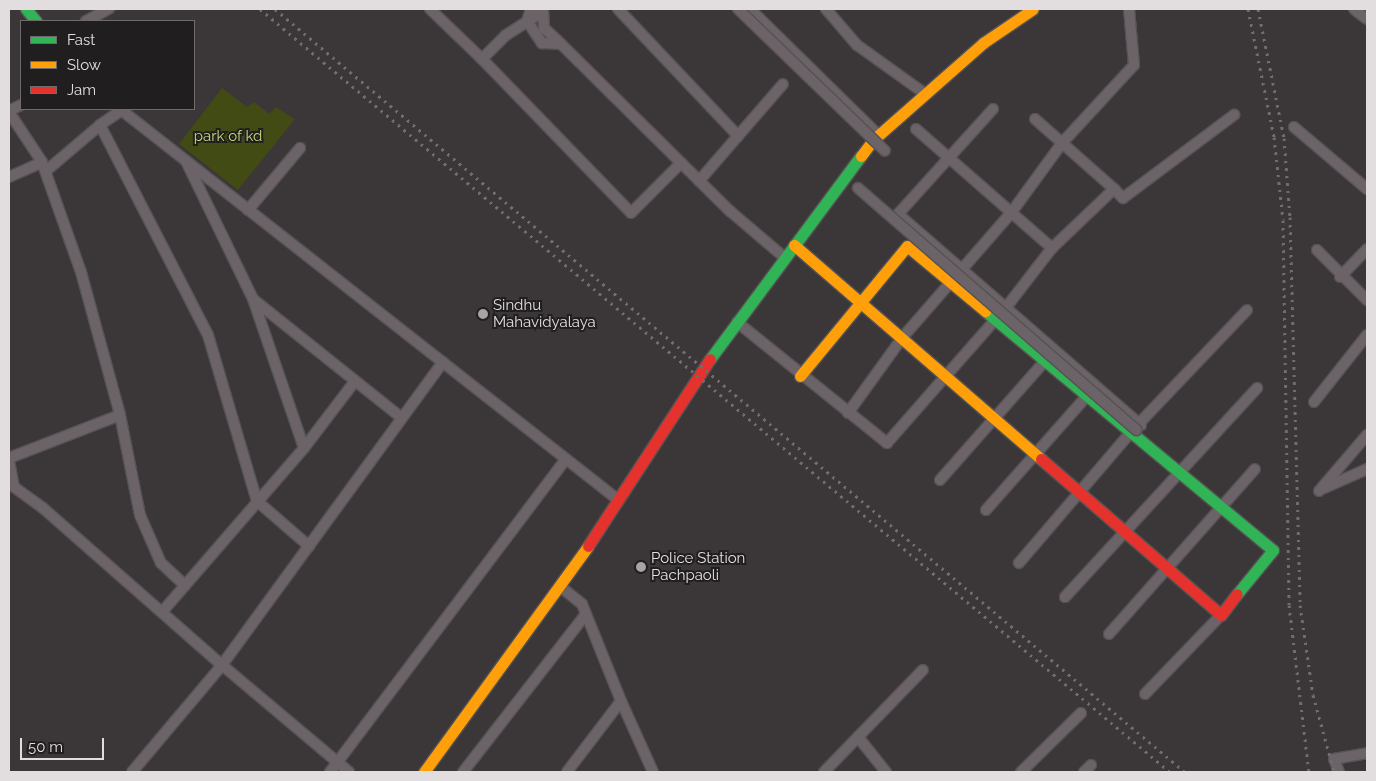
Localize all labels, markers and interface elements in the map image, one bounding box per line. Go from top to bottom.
legend [20,20,195,110]
text: Fast [67,31,95,49]
text: Slow [67,56,101,74]
text: Jam [67,81,96,99]
park label: park of kd [194,128,262,146]
place label: Sindhu Mahavidyalaya [493,296,596,331]
marker: Sindhu Mahavidyalaya [477,308,489,320]
place label: Police Station Pachpaoli [651,549,745,584]
marker: Police Station Pachpaoli [635,561,647,573]
scale bar [22,728,106,760]
text: 50 m [28,738,63,756]

